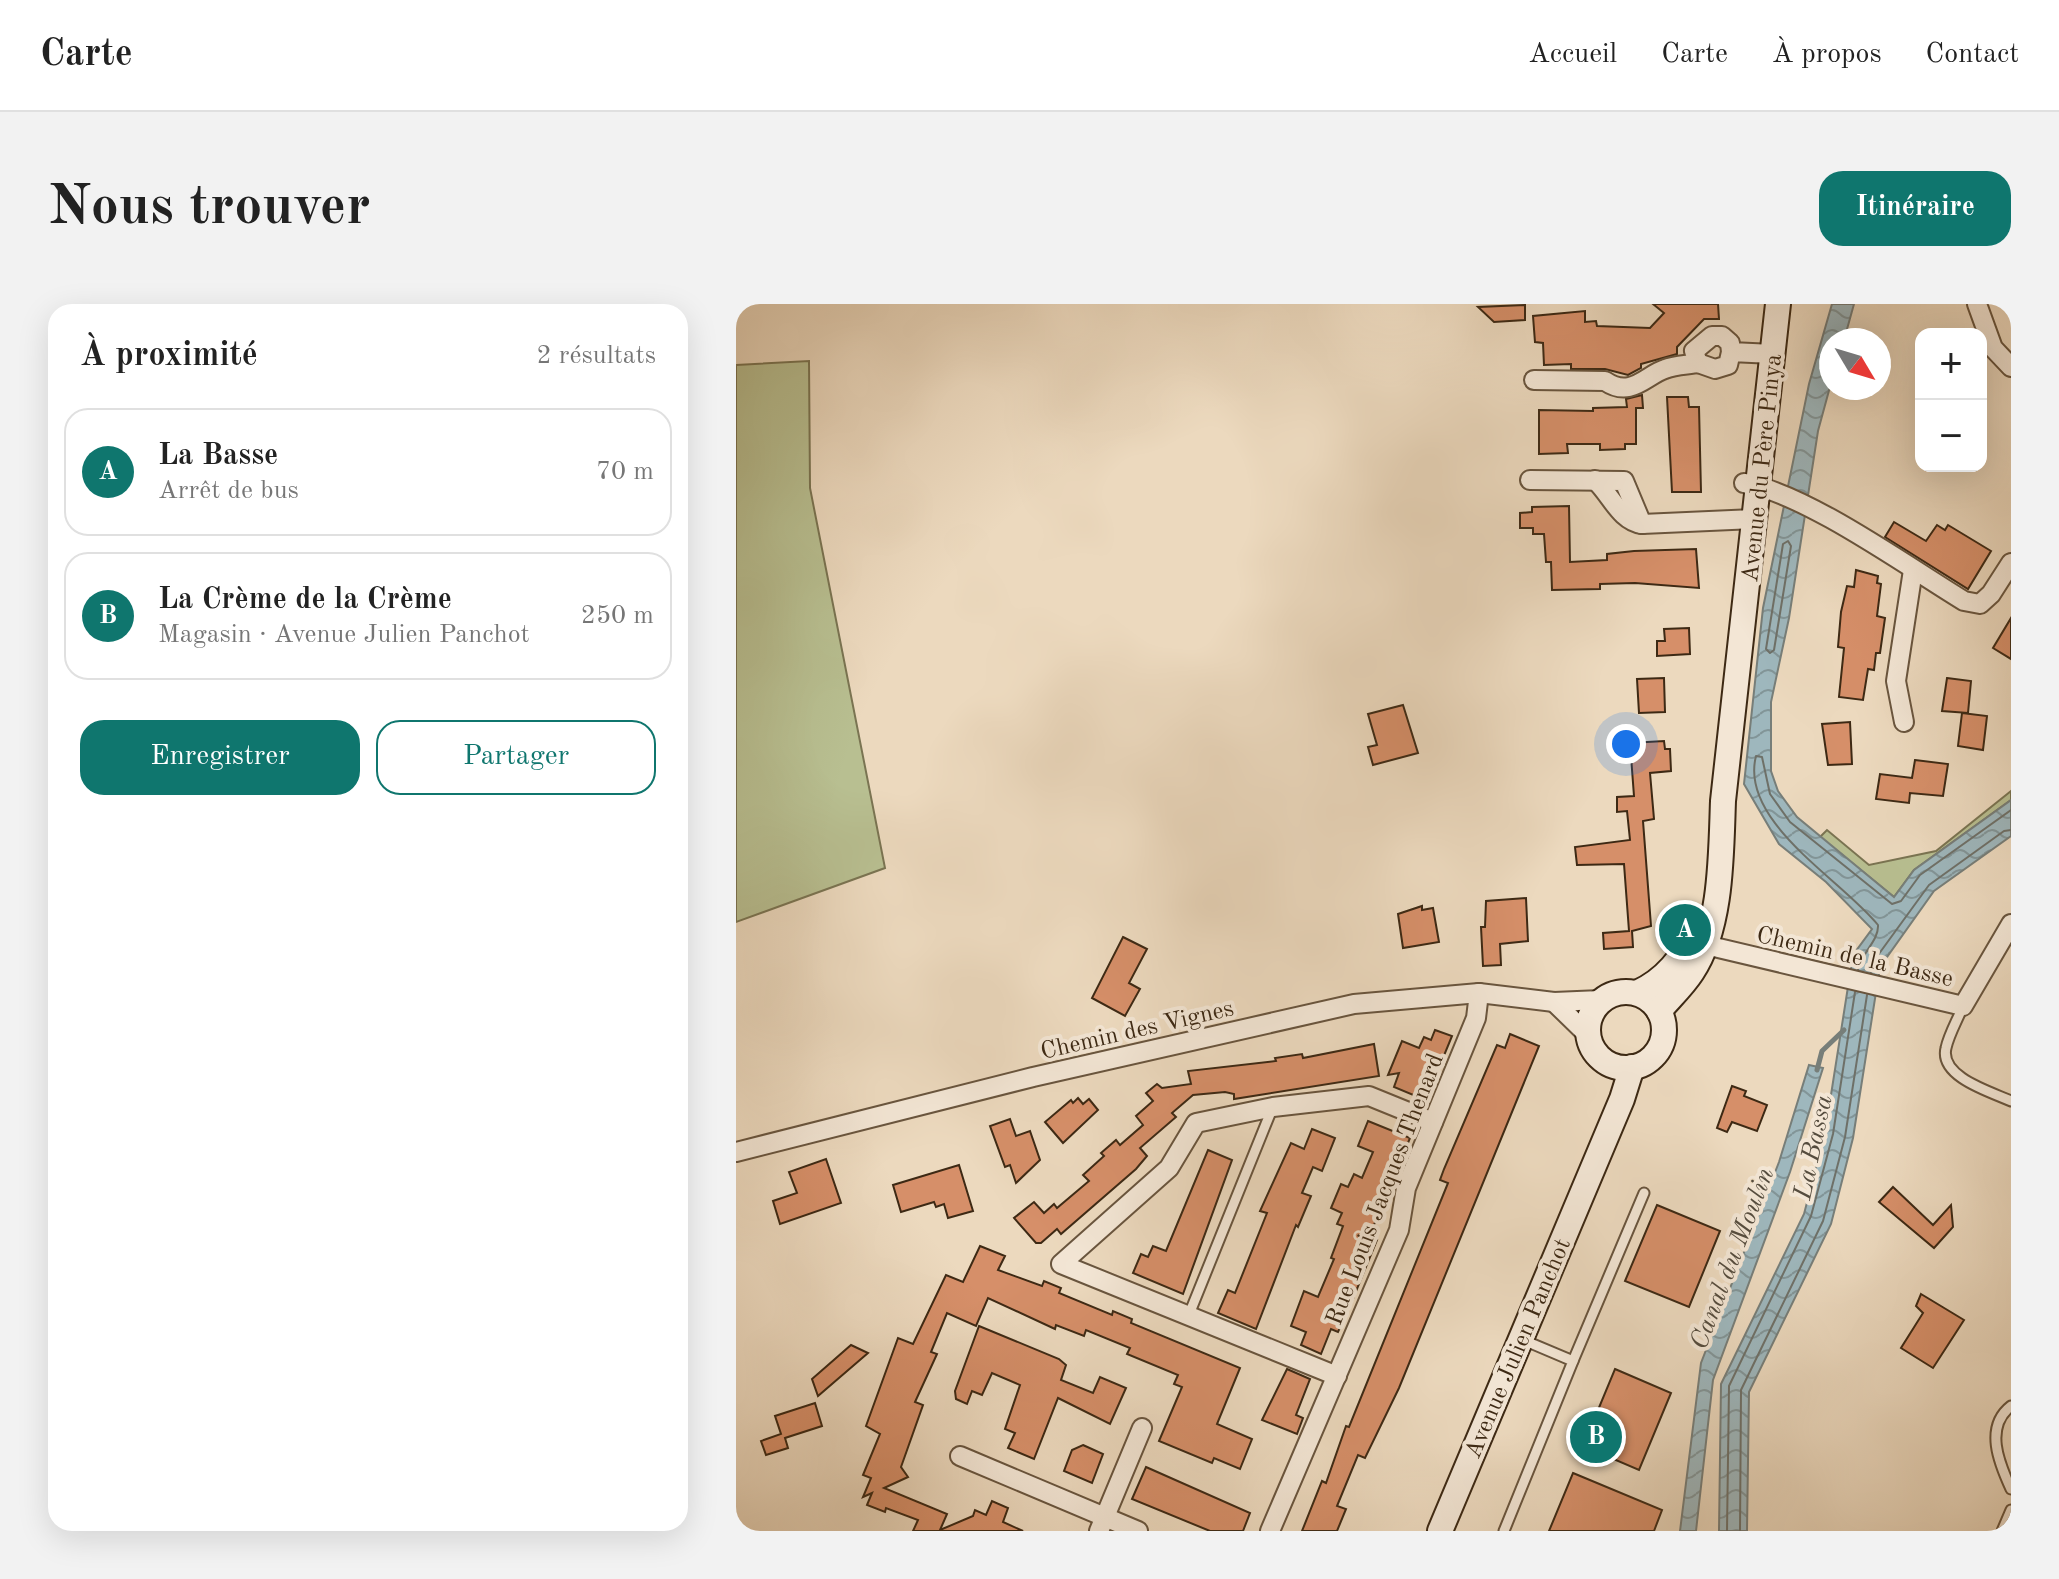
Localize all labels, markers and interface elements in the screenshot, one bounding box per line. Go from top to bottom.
text: Carte [40,36,133,74]
text: Accueil [1528,41,1617,69]
text: Carte [1661,41,1728,69]
text: À propos [1772,41,1882,69]
text: Contact [1926,41,2019,69]
button: Itinéraire [1819,171,2011,246]
text: Nous trouver [48,180,371,236]
north arrow [1819,328,1891,400]
map controls [1915,328,1987,472]
button: + [1915,328,1987,400]
text: À proximité [80,339,258,373]
text: 2 résultats [537,343,656,369]
street label: Avenue du Père Pinya [1739,353,1787,584]
button: − [1915,400,1987,472]
text: La Basse [158,441,278,471]
text: A [98,459,118,485]
text: 70 m [596,459,654,485]
text: Arrêt de bus [158,478,299,504]
text: La Crème de la Crème [158,585,452,615]
text: B [99,603,117,629]
text: 250 m [581,603,654,629]
text: Magasin · Avenue Julien Panchot [158,622,530,648]
button: Enregistrer [80,720,360,795]
button: Partager [376,720,656,795]
your location [1606,724,1646,764]
pin: A [1659,900,1711,960]
street label: Chemin de la Basse [1754,924,1955,992]
street label: Chemin des Vignes [1039,997,1236,1065]
street label: Rue Louis Jacques Thenard [1323,1051,1449,1329]
water label: La Bassa [1790,1093,1838,1203]
water label: Canal du Moulin [1686,1164,1779,1353]
street label: Avenue Julien Panchot [1462,1235,1576,1462]
pin: B [1570,1407,1622,1467]

